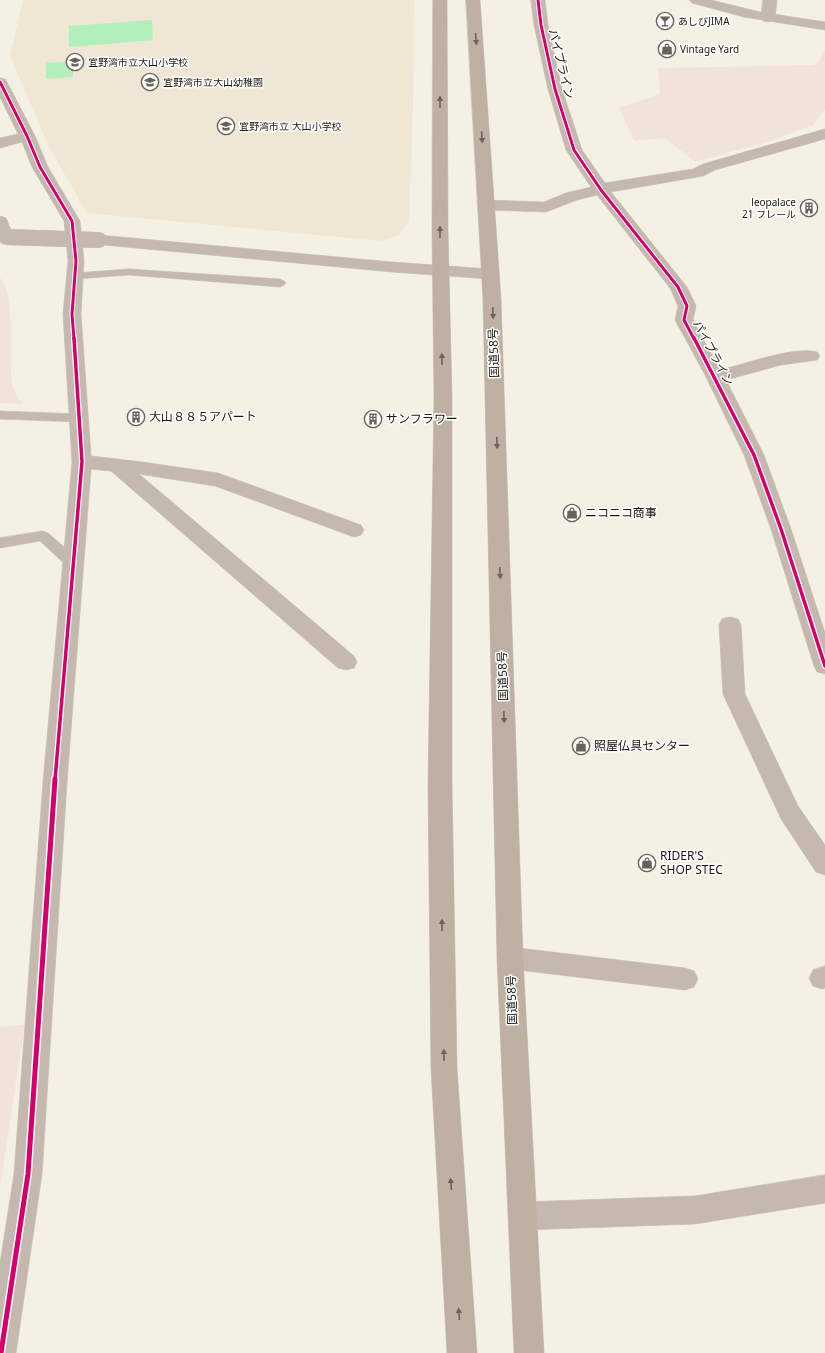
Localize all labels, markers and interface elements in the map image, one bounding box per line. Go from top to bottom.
bar icon: あしびJIMA [655,11,675,31]
place label: あしびJIMA [678,14,730,28]
street label: パイプライン [545,27,578,101]
one-way arrow [472,33,479,45]
shop icon: Vintage Yard [657,39,677,59]
place label: Vintage Yard [680,42,739,56]
school or university icon: 宜野湾市立大山小学校 [65,52,85,72]
place label: 宜野湾市立大山小学校 [88,55,188,69]
school or university icon: 宜野湾市立大山幼稚園 [140,72,160,92]
place label: 宜野湾市立大山幼稚園 [163,75,263,89]
one-way arrow [437,95,443,108]
school or university icon: 宜野湾市立 大山小学校 [216,116,236,136]
place label: 宜野湾市立 大山小学校 [239,119,342,133]
one-way arrow [479,131,485,144]
place label: leopalace 21 フレール [742,195,796,221]
building icon: leopalace 21 フレール [799,198,819,218]
one-way arrow [437,225,443,238]
one-way arrow [490,307,496,320]
street label: パイプライン [689,317,738,389]
street label: 国道58号 [484,328,503,378]
one-way arrow [439,352,445,365]
building icon: 大山８８５アパート [126,407,146,427]
place label: 大山８８５アパート [149,408,257,425]
building icon: サンフラワー [363,409,383,429]
place label: サンフラワー [386,410,458,427]
one-way arrow [493,437,500,449]
shop icon: ニコニコ商事 [562,503,582,523]
place label: ニコニコ商事 [585,504,657,521]
one-way arrow [497,567,503,580]
street label: 国道58号 [493,651,512,701]
one-way arrow [501,711,507,724]
shop icon: 照屋仏具センター [571,736,591,756]
place label: 照屋仏具センター [594,737,690,754]
place label: RIDER'S SHOP STEC [660,847,723,878]
shop icon: RIDER'S SHOP STEC [637,853,657,873]
one-way arrow [439,918,445,931]
street label: 国道58号 [502,975,521,1025]
one-way arrow [440,1049,447,1061]
one-way arrow [448,1177,454,1190]
one-way arrow [456,1308,463,1320]

